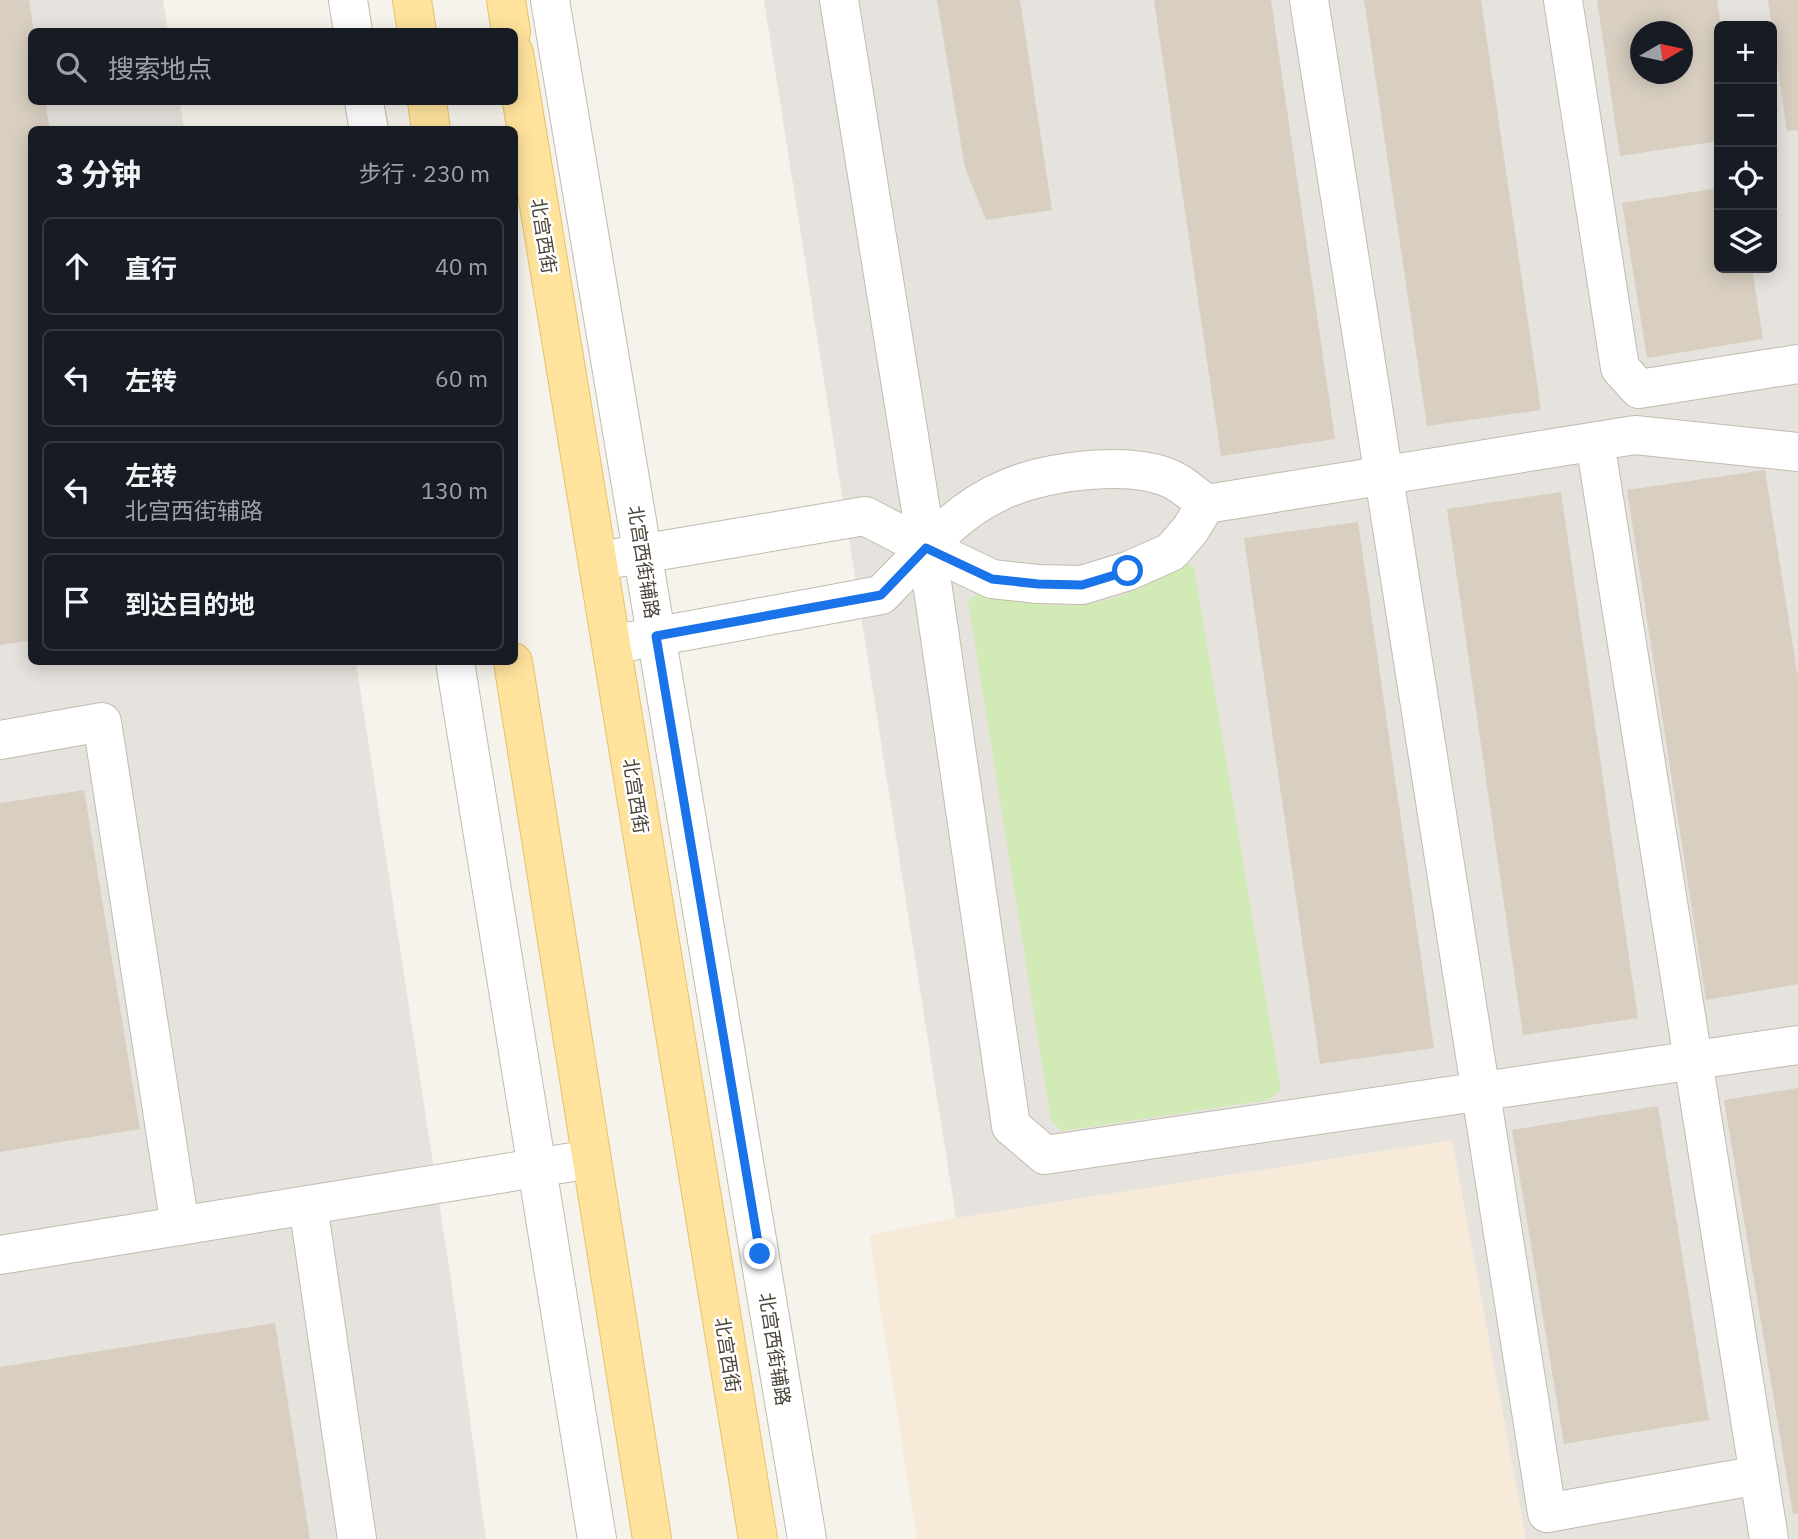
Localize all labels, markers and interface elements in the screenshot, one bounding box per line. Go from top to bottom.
north arrow [1630,21,1693,84]
map controls [1714,21,1777,273]
button: + [1714,21,1777,84]
search box [28,28,518,105]
icon: search [52,48,90,86]
text: 搜索地点 [108,51,212,85]
button: − [1714,84,1777,147]
button: locate [1714,147,1777,210]
text: 3 分钟 [56,154,141,193]
text: 步行 · 230 m [359,158,490,188]
street label: 北宫西街 [526,197,562,275]
button: layers [1714,210,1777,273]
icon: ahead [58,247,96,285]
text: 直行 [125,251,177,285]
text: 40 m [435,251,488,281]
icon: left [58,359,96,397]
text: 左转 [125,363,177,397]
text: 60 m [435,363,488,393]
text: 左转 [125,458,177,492]
icon: left [58,471,96,509]
text: 130 m [421,475,488,505]
text: 北宫西街辅路 [125,495,263,525]
street label: 北宫西街辅路 [623,504,665,620]
route start [1112,555,1143,586]
icon: arrive [58,583,96,621]
text: 到达目的地 [125,587,255,621]
street label: 北宫西街 [618,757,654,835]
route end [744,1238,775,1269]
street label: 北宫西街辅路 [754,1291,796,1407]
street label: 北宫西街 [710,1316,746,1394]

